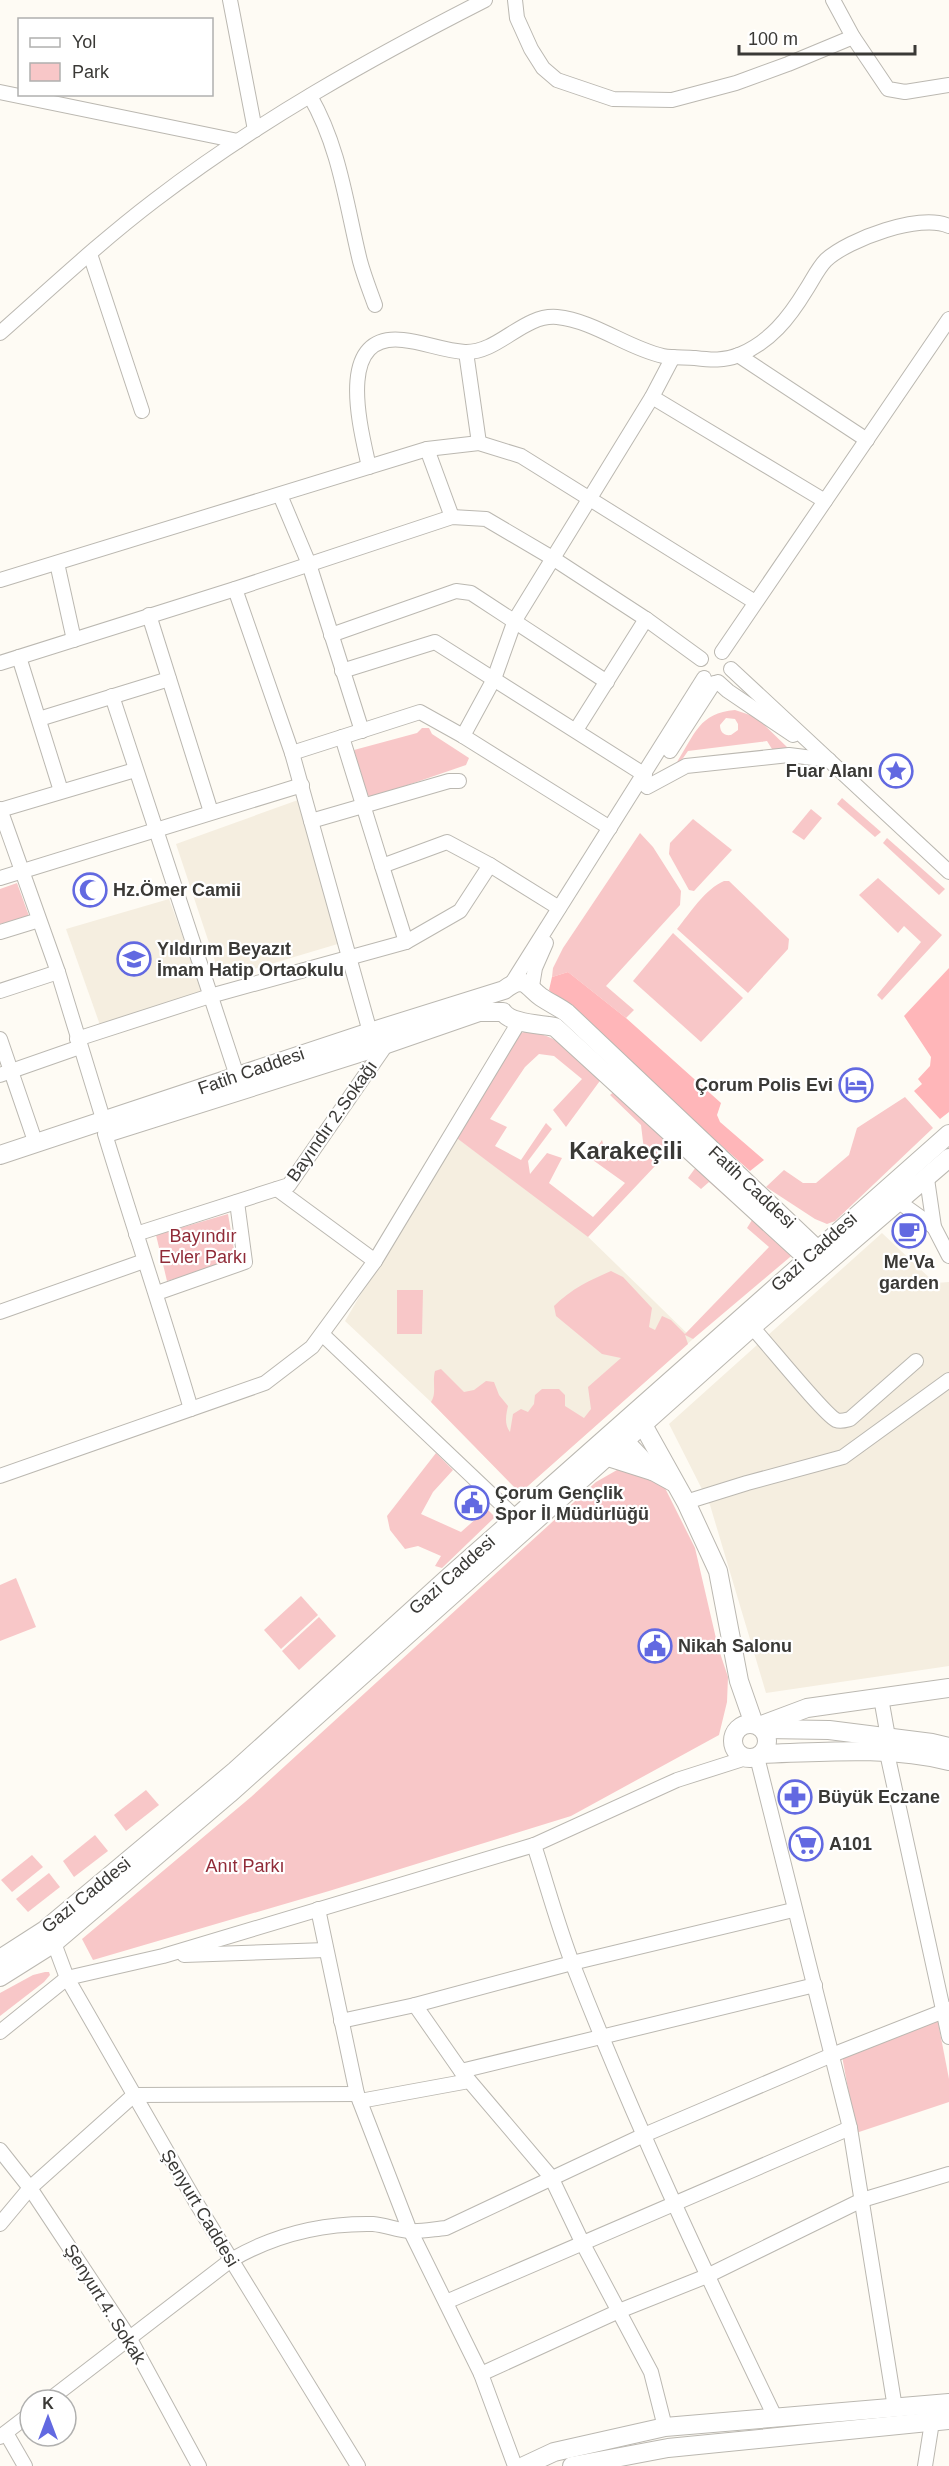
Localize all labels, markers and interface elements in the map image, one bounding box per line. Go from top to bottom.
legend [18,18,213,96]
scale bar [739,18,914,56]
text: 100 m [748,29,798,49]
text: Yol [72,32,96,52]
text: Park [72,62,110,82]
place icon: Fuar Alanı [878,753,914,789]
place label: Fuar Alanı [786,761,873,781]
mosque icon: Hz.Ömer Camii [72,872,108,908]
place label: Hz.Ömer Camii [113,880,241,900]
place label: Yıldırım Beyazıt İmam Hatip Ortaokulu [157,939,344,980]
school or university icon: Yıldırım Beyazıt İmam Hatip Ortaokulu [116,941,152,977]
street label: Fatih Caddesi [195,1043,307,1099]
street label: Bayındır 2.Sokağı [283,1057,381,1185]
hotel icon: Çorum Polis Evi [838,1067,874,1103]
place label: Çorum Polis Evi [695,1075,833,1095]
district label: Karakeçili [569,1137,683,1164]
street label: Fatih Caddesi [705,1142,799,1232]
street label: Gazi Caddesi [767,1208,861,1296]
cafe icon: Me'Va garden [891,1213,927,1249]
park label: Bayındır Evler Parkı [159,1226,247,1267]
place label: Me'Va garden [879,1252,939,1293]
place label: Çorum Gençlik Spor İl Müdürlüğü [495,1483,649,1524]
public building icon: Çorum Gençlik Spor İl Müdürlüğü [454,1485,490,1521]
street label: Gazi Caddesi [405,1531,499,1619]
public building icon: Nikah Salonu [637,1628,673,1664]
place label: Nikah Salonu [678,1636,792,1656]
pharmacy icon: Büyük Eczane [777,1779,813,1815]
place label: Büyük Eczane [818,1787,940,1807]
supermarket icon: A101 [788,1826,824,1862]
place label: A101 [829,1834,872,1854]
street label: Gazi Caddesi [38,1853,134,1937]
park label: Anıt Parkı [205,1856,285,1876]
street label: Şenyurt Caddesi [157,2146,243,2270]
street label: Şenyurt 4. Sokak [60,2241,150,2368]
north arrow [18,2388,78,2448]
text: K [42,2395,54,2412]

